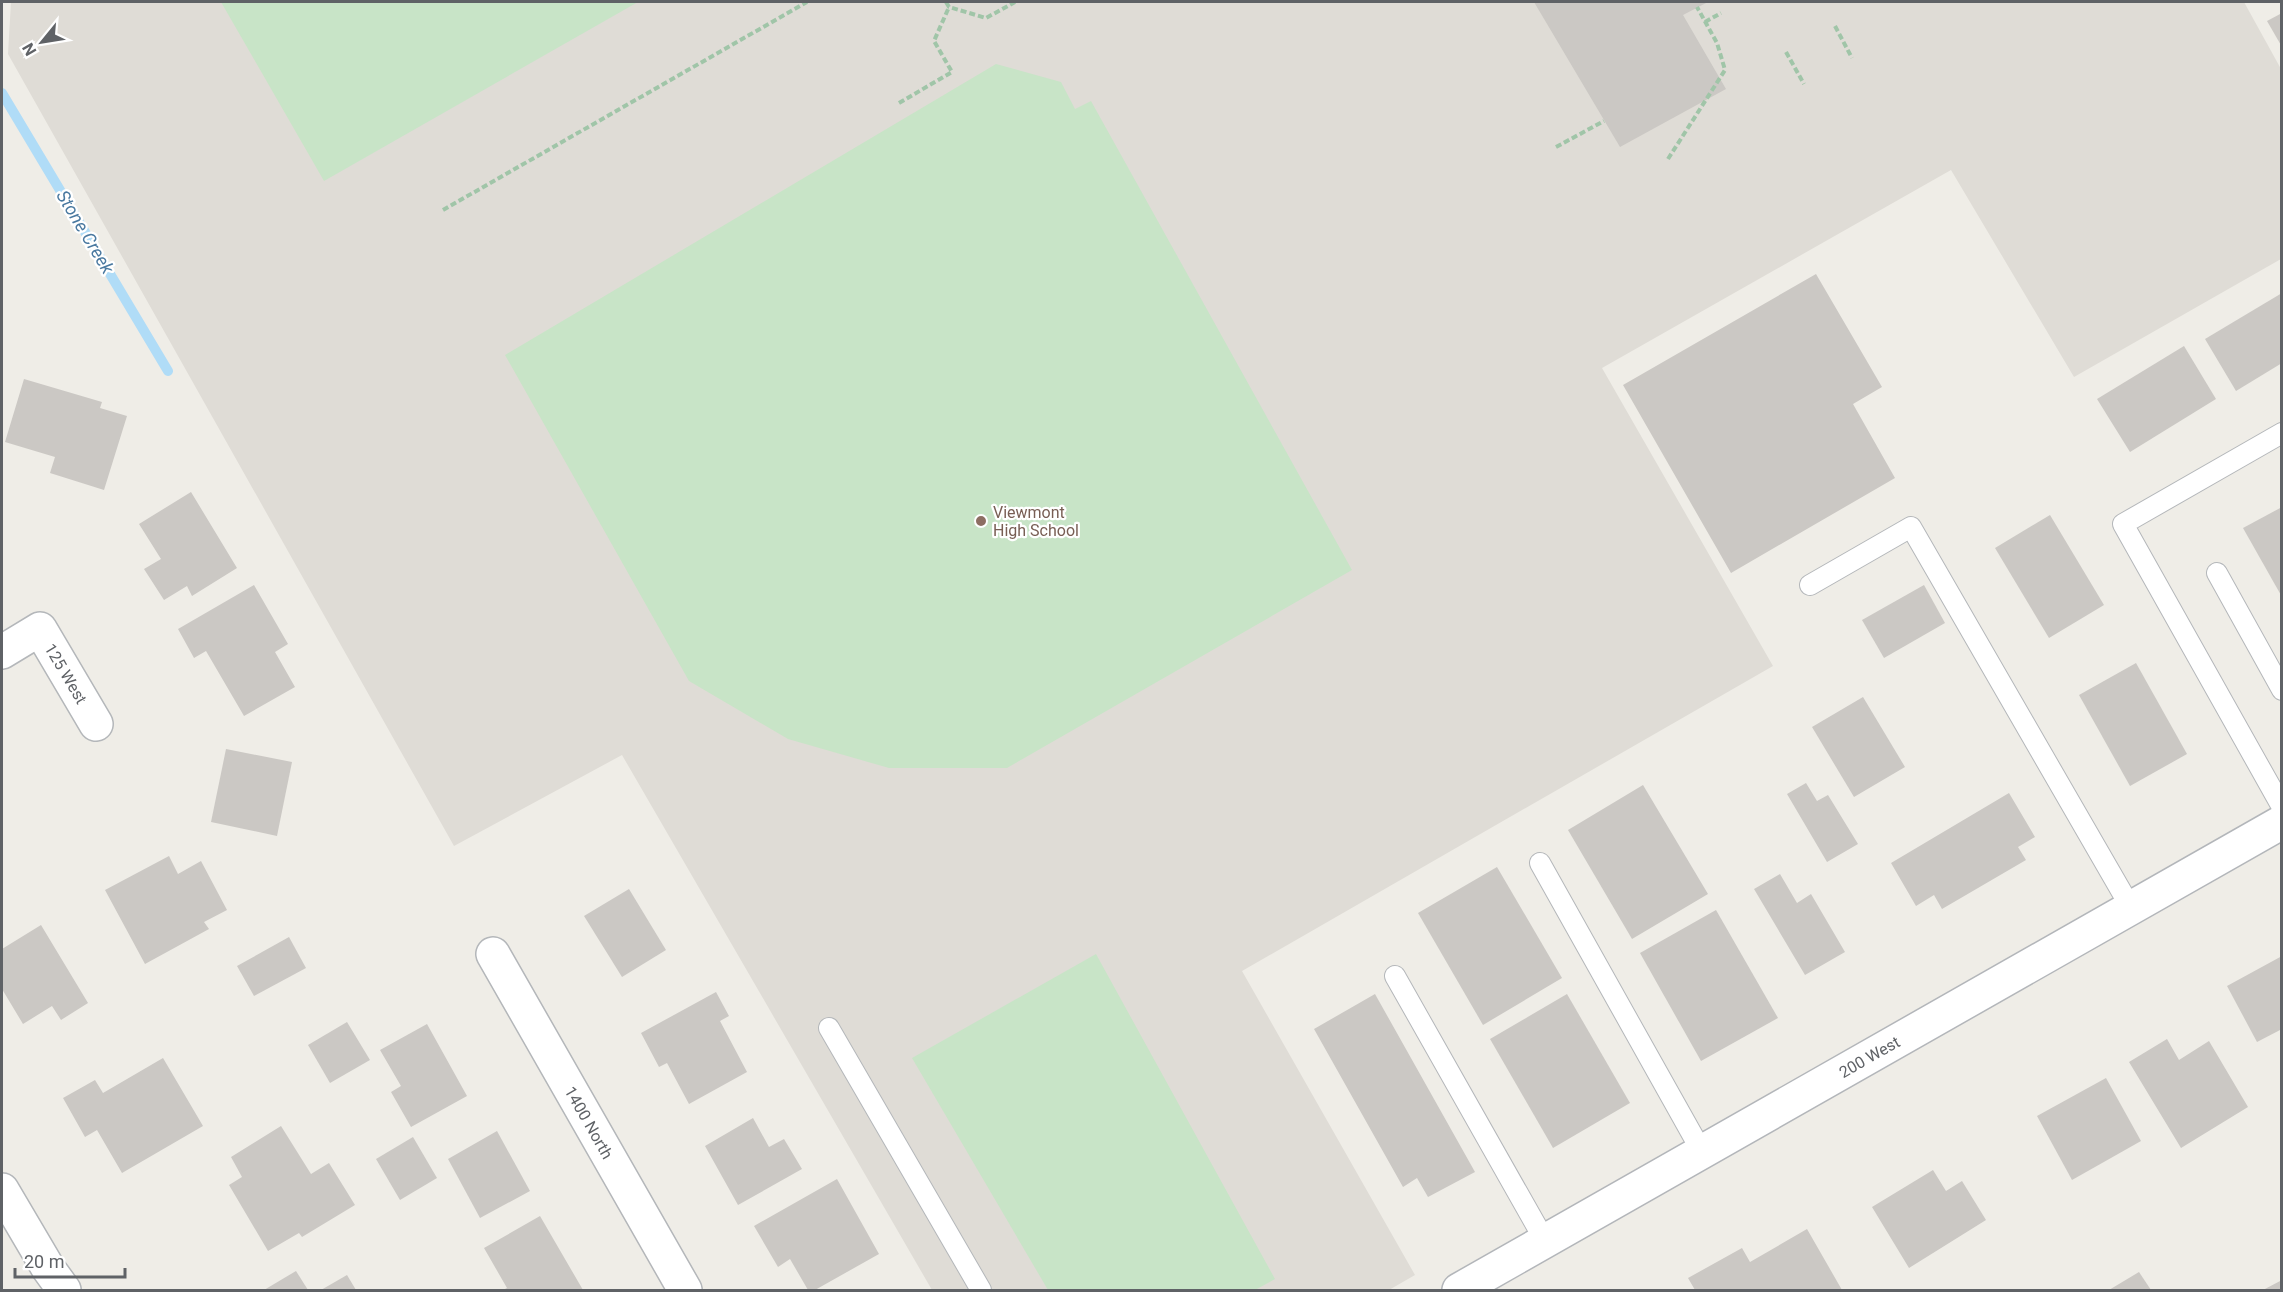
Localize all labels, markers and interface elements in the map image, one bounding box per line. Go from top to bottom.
north arrow [12,12,72,72]
text: N [18,40,40,59]
water label: Stone Creek [52,186,119,278]
place label: Viewmont High School [993,503,1079,540]
marker: Viewmont High School [974,514,988,528]
street label: 125 West [41,640,91,707]
street label: 200 West [1836,1032,1903,1082]
street label: 1400 North [561,1083,617,1162]
scale bar [15,1241,124,1279]
text: 20 m [24,1251,64,1272]

